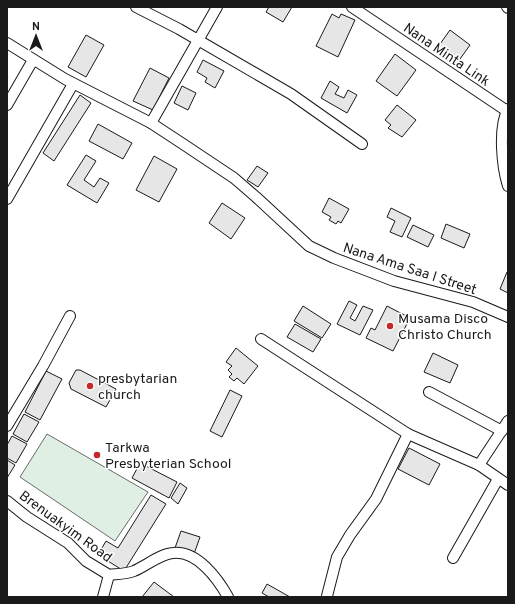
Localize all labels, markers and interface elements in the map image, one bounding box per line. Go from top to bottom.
north arrow [16,16,56,56]
text: N [32,20,40,34]
street label: Nana Minta Link [400,20,493,90]
street label: Nana Ama Saa I Street [341,240,478,299]
place label: Musama Disco Christo Church [398,311,492,344]
marker: Musama Disco Christo Church [385,321,395,331]
place label: presbytarian church [98,371,177,404]
marker: presbytarian church [85,381,95,391]
place label: Tarkwa Presbyterian School [105,440,231,473]
marker: Tarkwa Presbyterian School [92,450,102,460]
street label: Brenuakyim Road [15,488,115,567]

